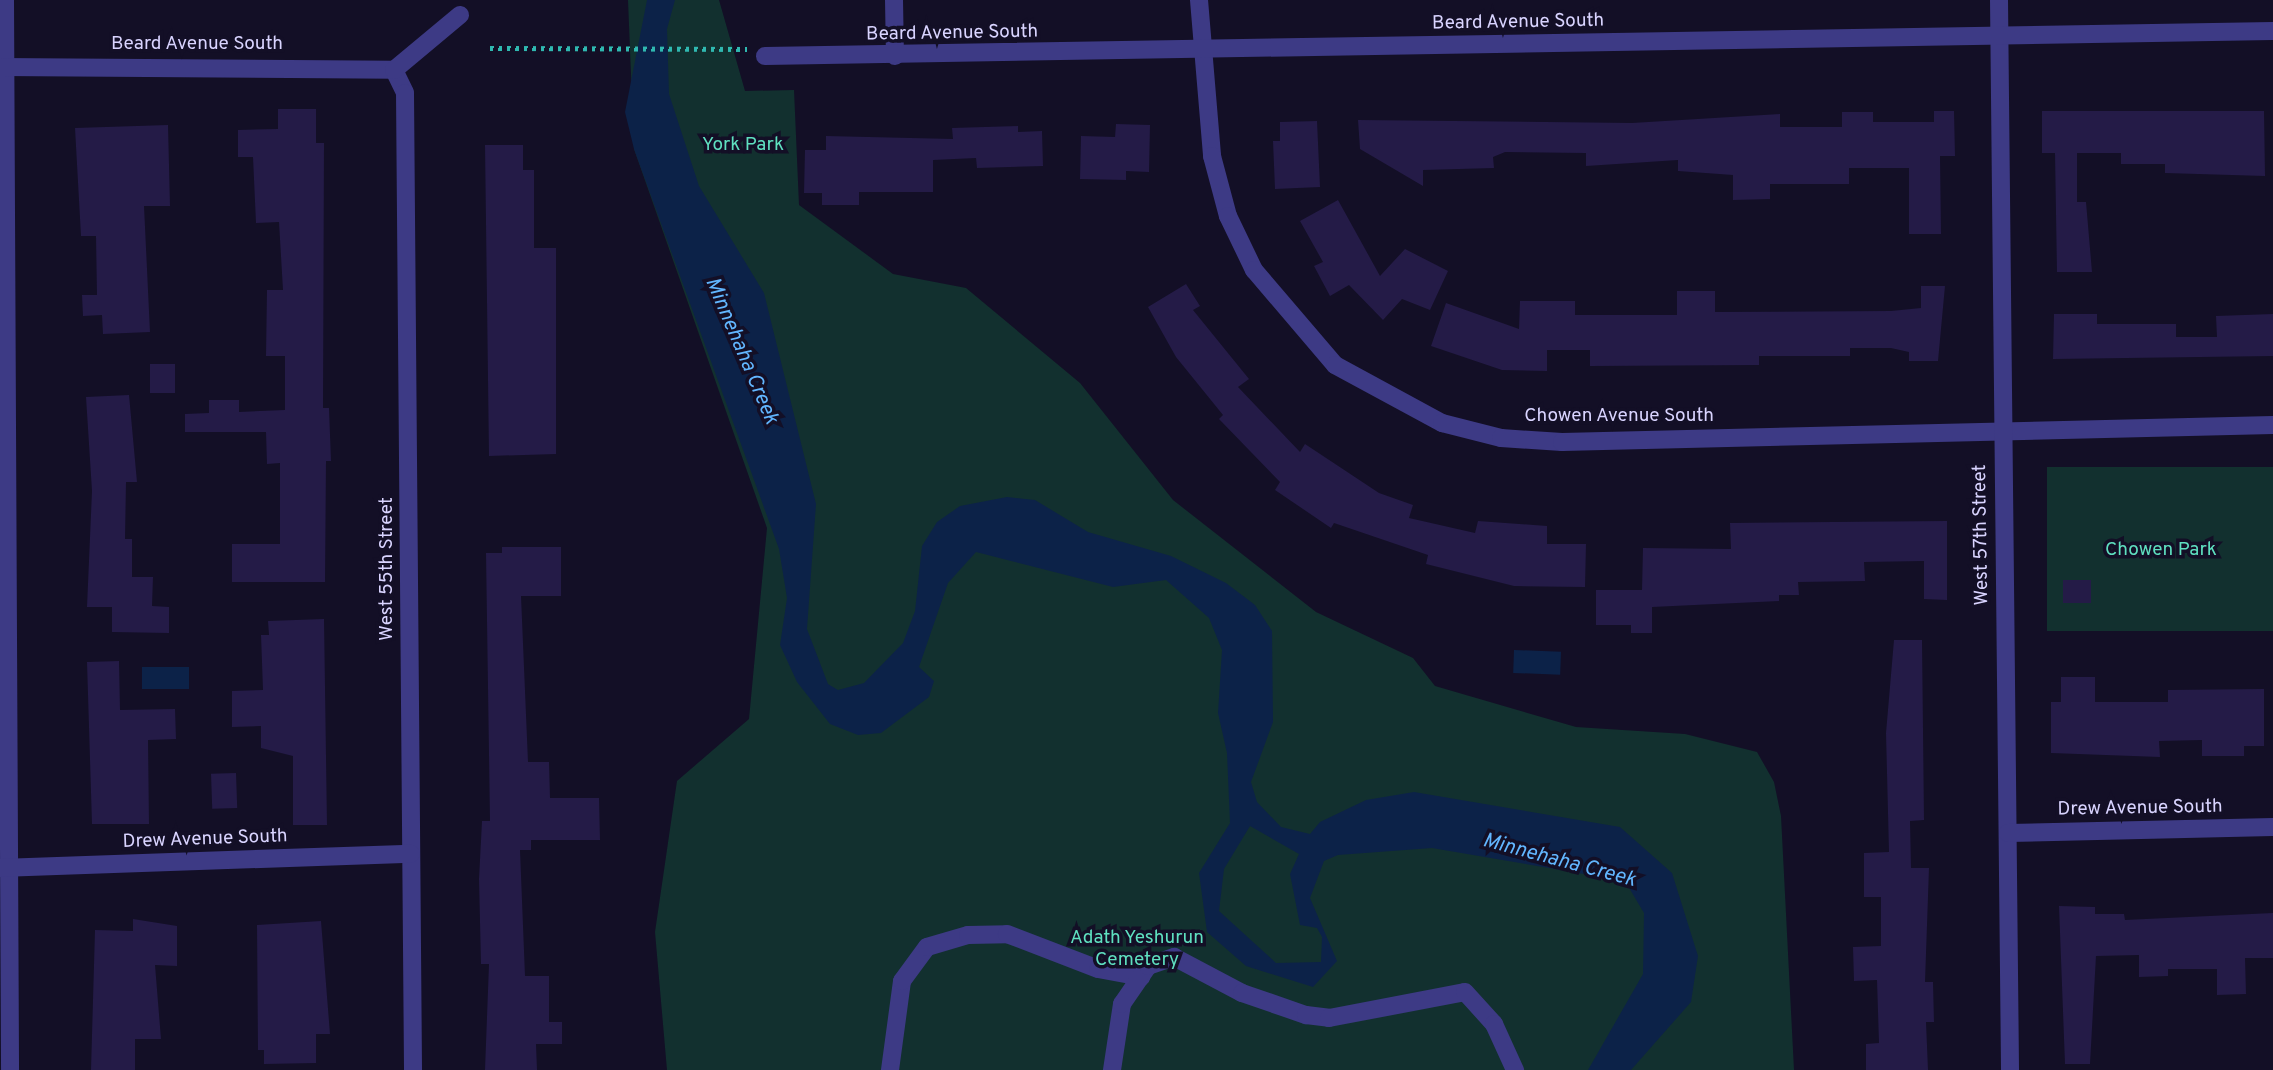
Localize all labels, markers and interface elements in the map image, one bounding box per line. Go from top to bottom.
street label: Beard Avenue South [1431,10,1605,36]
street label: Beard Avenue South [865,21,1039,47]
street label: Beard Avenue South [111,34,283,56]
park label: York Park [702,135,784,157]
water label: Minnehaha Creek [699,274,783,428]
street label: Chowen Avenue South [1524,406,1714,428]
street label: West 57th Street [1969,464,1995,606]
street label: West 55th Street [377,497,399,641]
park label: Chowen Park [2105,540,2217,562]
street label: Drew Avenue South [2057,796,2223,822]
street label: Drew Avenue South [122,826,288,854]
water label: Minnehaha Creek [1480,828,1638,894]
park label: Adath Yeshurun Cemetery [1070,928,1204,972]

